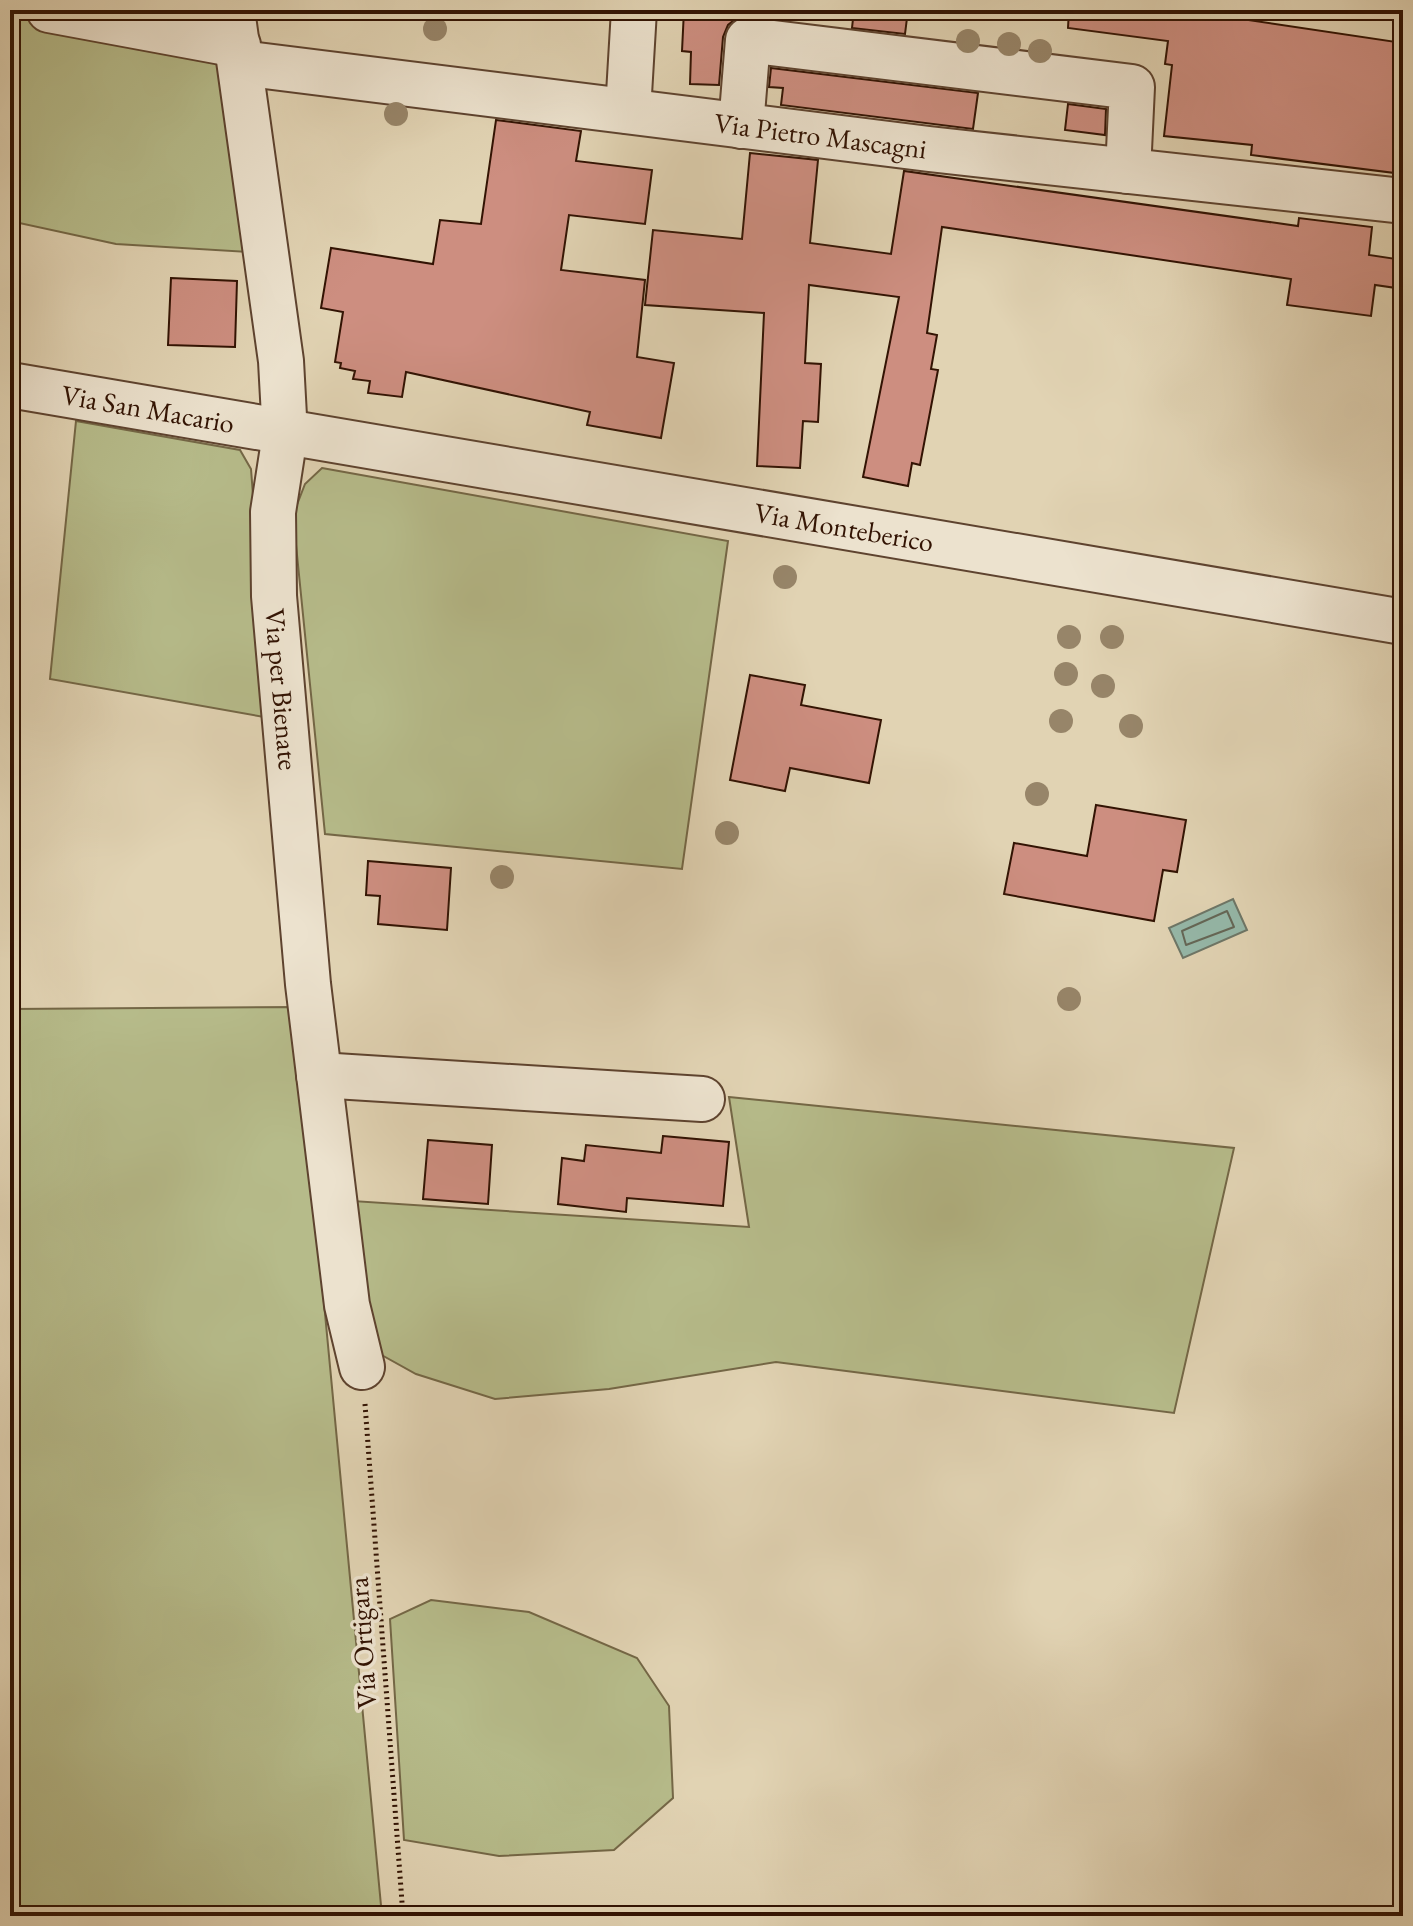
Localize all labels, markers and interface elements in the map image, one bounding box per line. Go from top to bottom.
street label: Via Pietro Mascagni [712,104,929,167]
street label: Via San Macario [59,376,237,441]
street label: Via Monteberico [752,494,936,560]
street label: Via per Bienate [257,607,307,772]
street label: Via Ortigara [339,1575,385,1710]

